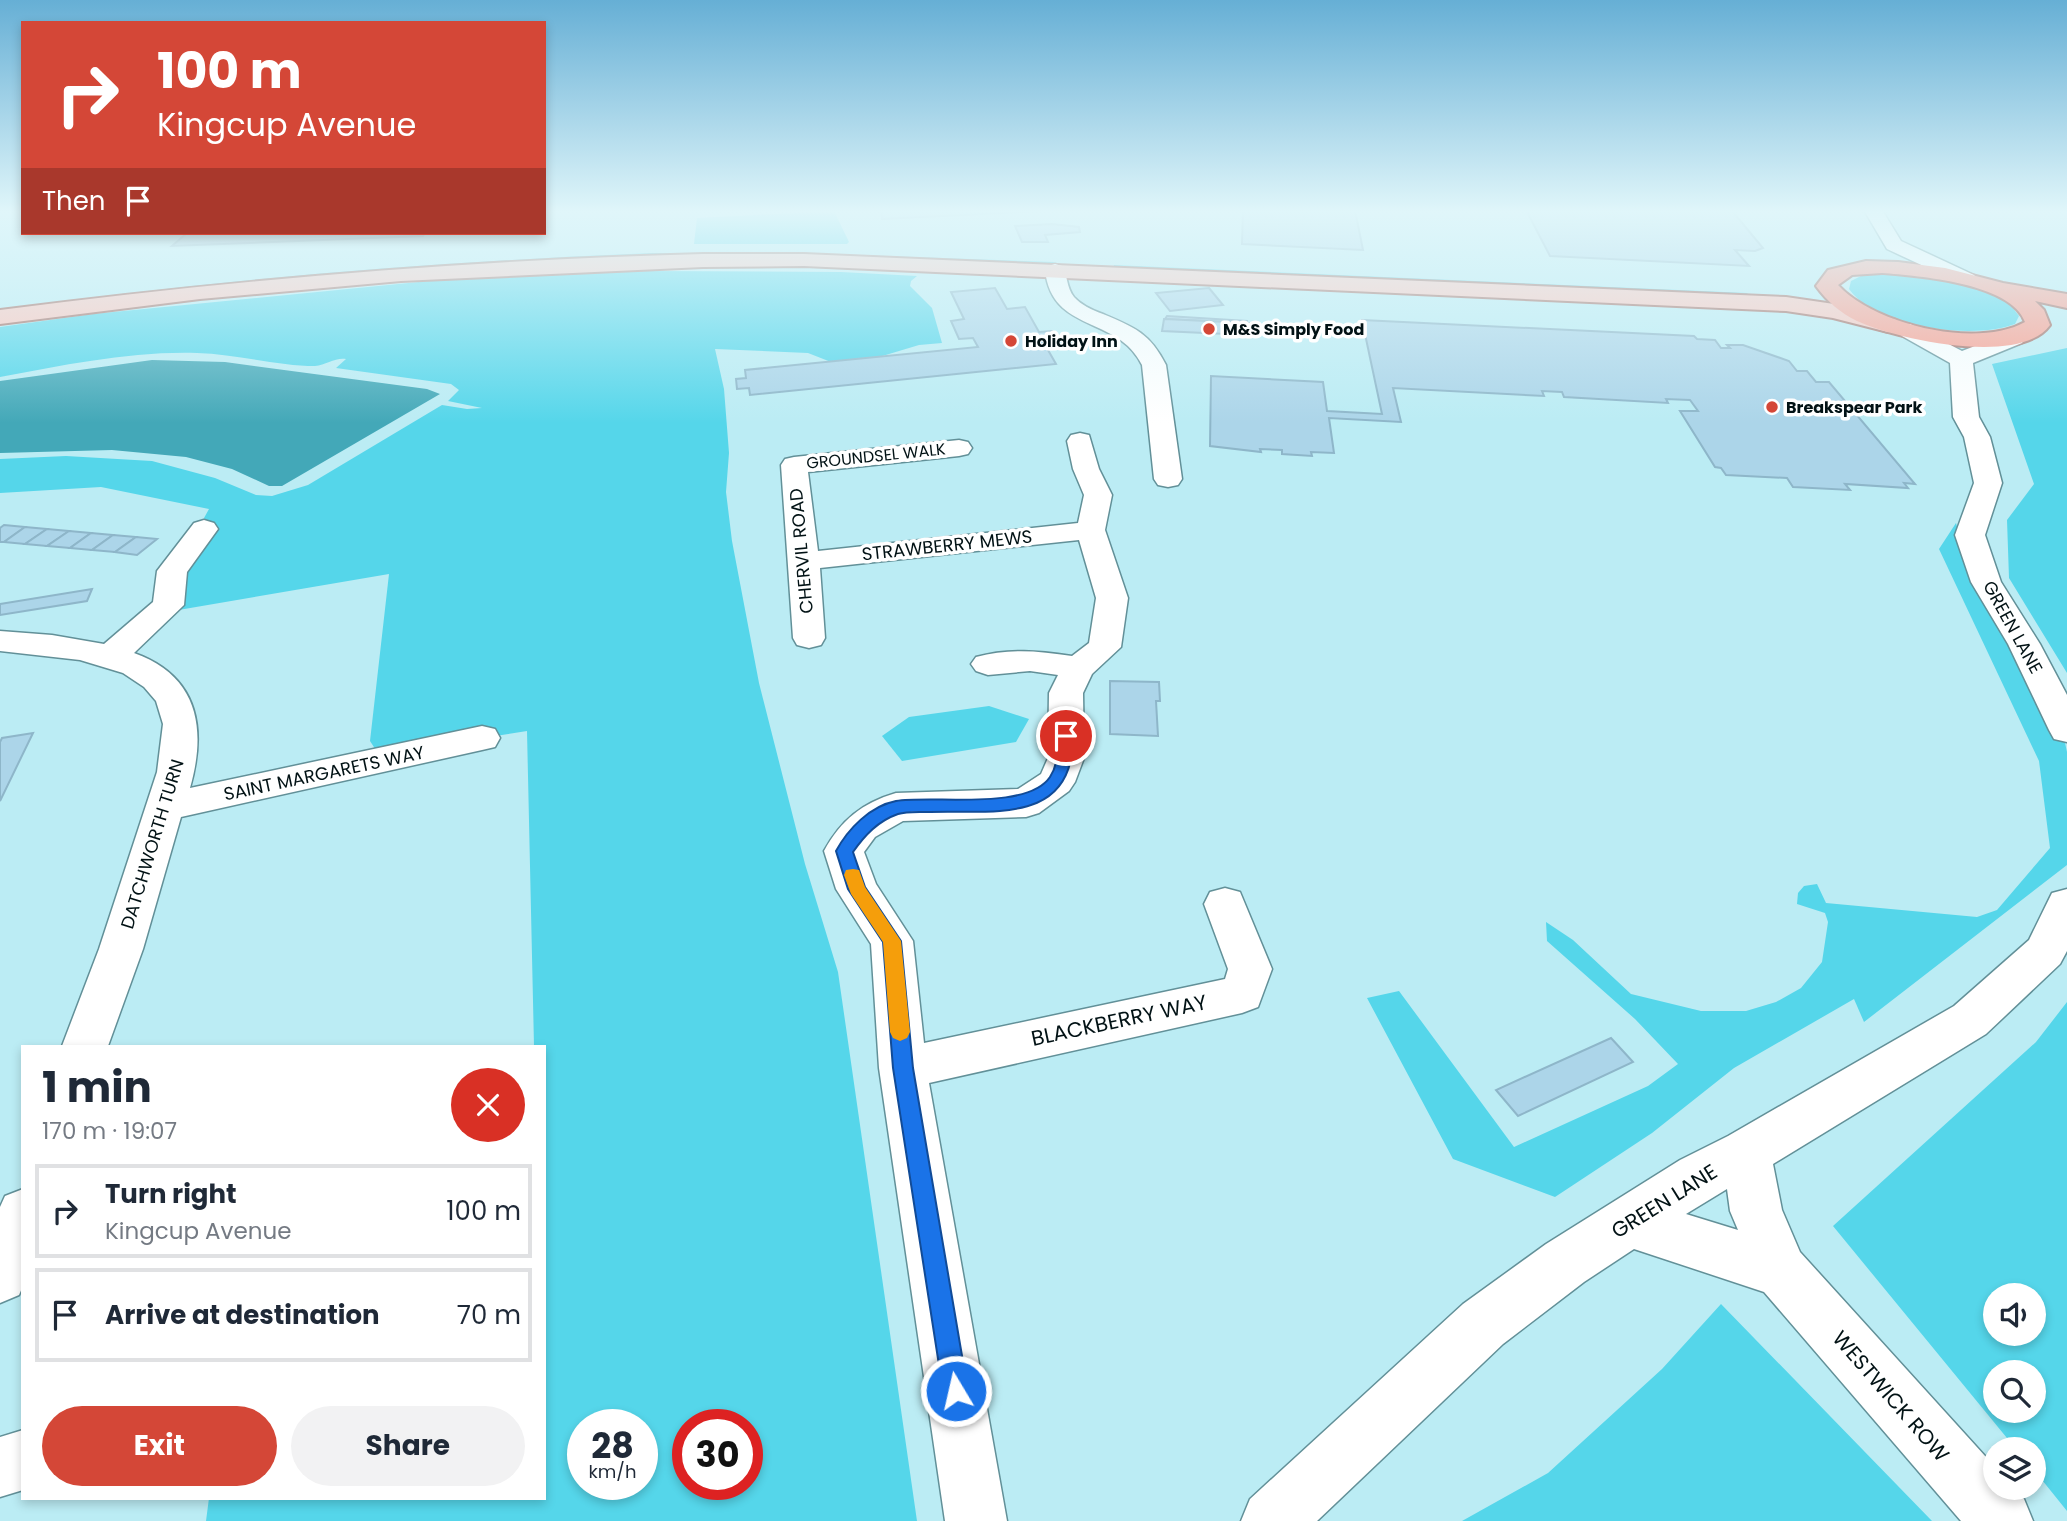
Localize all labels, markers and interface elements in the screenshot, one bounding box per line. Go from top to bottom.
text: 100 m [157,37,302,105]
icon: right [42,49,133,140]
text: Kingcup Avenue [157,102,416,147]
icon: arrive [119,182,157,220]
text: Then [42,183,105,219]
place label: M&S Simply Food [1223,318,1364,341]
marker: M&S Simply Food [1201,321,1217,337]
place label: Holiday Inn [1025,330,1118,353]
marker: Holiday Inn [1003,333,1019,349]
place label: Breakspear Park [1786,396,1922,419]
marker: Breakspear Park [1764,399,1780,415]
street label: GROUNDSEL WALK [805,437,947,475]
street label: CHERVIL ROAD [783,487,819,615]
street label: STRAWBERRY MEWS [861,524,1033,566]
street label: GREEN LANE [1977,576,2049,678]
pin [1036,706,1096,766]
icon: arrive [1047,717,1085,755]
street label: SAINT MARGARETS WAY [221,739,427,806]
street label: DATCHWORTH TURN [114,756,190,932]
street label: BLACKBERRY WAY [1029,987,1209,1053]
text: 1 min [42,1058,152,1117]
button: close [451,1068,525,1142]
text: 170 m · 19:07 [42,1115,177,1147]
street label: GREEN LANE [1606,1157,1722,1245]
text: Turn right [105,1176,237,1212]
icon: right [46,1192,84,1230]
text: 100 m [446,1193,521,1229]
text: Kingcup Avenue [105,1215,291,1247]
map controls [1983,1283,2046,1500]
button: sound [1983,1283,2046,1346]
icon: arrive [46,1296,84,1334]
text: Arrive at destination [105,1297,380,1333]
text: 70 m [457,1297,521,1333]
street label: WESTWICK ROW [1826,1324,1956,1468]
position arrow [919,1354,993,1428]
button: search [1983,1360,2046,1423]
button: Exit [42,1406,277,1486]
button: Share [291,1406,525,1486]
speed limit sign: 30 [672,1409,763,1500]
text: 28 [591,1421,634,1470]
button: layers [1983,1437,2046,1500]
text: km/h [589,1459,636,1484]

